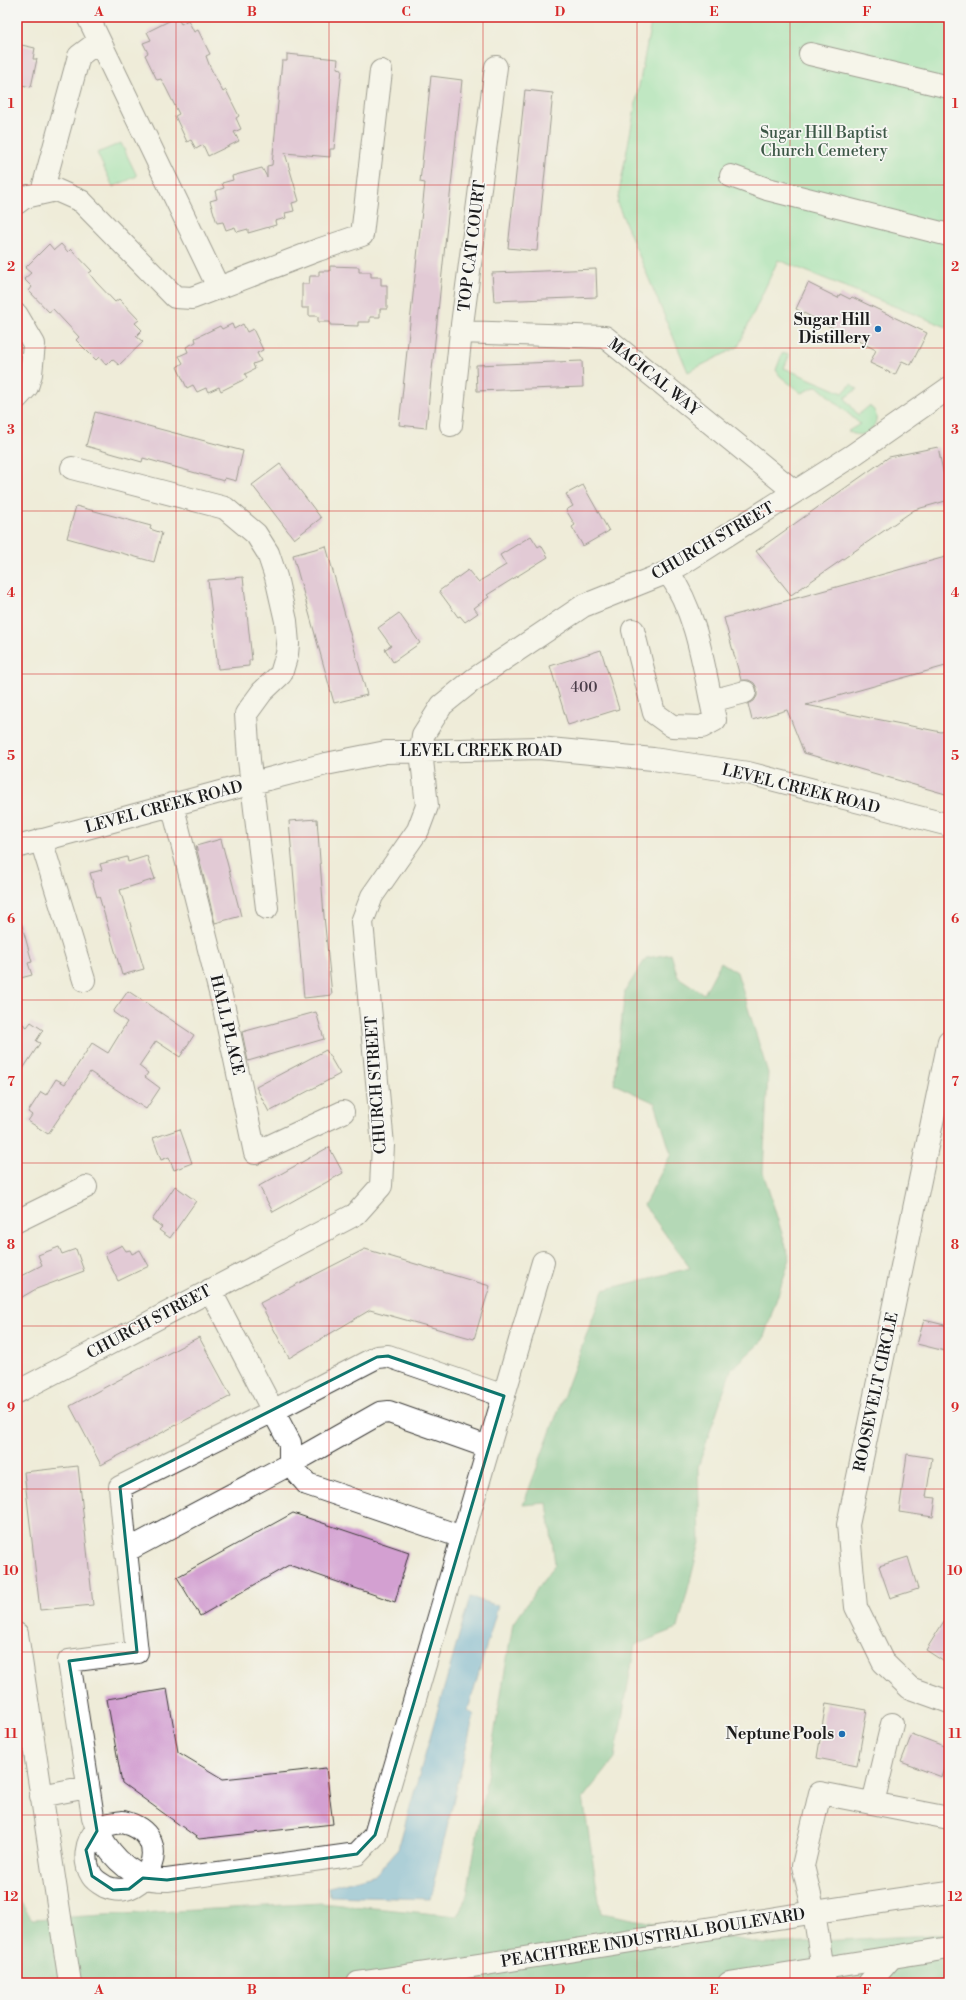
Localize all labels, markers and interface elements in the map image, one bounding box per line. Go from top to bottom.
text: A [93,4,104,20]
text: B [247,4,257,20]
text: C [401,4,411,20]
text: D [555,4,565,20]
text: E [709,4,719,20]
text: F [862,4,872,20]
text: 1 [8,96,15,112]
text: 1 [952,96,959,112]
park label: Sugar Hill Baptist Church Cemetery [760,123,888,161]
street label: TOP CAT COURT [454,179,490,313]
text: 2 [7,259,15,275]
text: 2 [951,259,959,275]
place label: Sugar Hill Distillery [794,310,871,348]
marker: Sugar Hill Distillery [873,324,883,334]
street label: MAGICAL WAY [604,334,705,421]
text: 3 [7,422,15,438]
text: 3 [951,422,959,438]
street label: CHURCH STREET [648,498,778,584]
text: 4 [7,585,16,601]
text: 4 [951,585,960,601]
house number: 400 [571,679,597,697]
street label: LEVEL CREEK ROAD [400,741,562,761]
text: 5 [7,748,15,764]
text: 5 [951,748,959,764]
street label: LEVEL CREEK ROAD [720,760,882,818]
street label: LEVEL CREEK ROAD [83,776,245,838]
text: 6 [7,911,15,927]
text: 6 [951,911,959,927]
street label: HALL PLACE [206,973,248,1077]
street label: CHURCH STREET [361,1015,391,1155]
text: 7 [7,1074,15,1090]
text: 7 [951,1074,959,1090]
text: 8 [7,1237,15,1253]
text: 8 [951,1237,959,1253]
street label: CHURCH STREET [83,1281,215,1363]
street label: ROOSEVELT CIRCLE [849,1310,903,1474]
text: 9 [7,1400,15,1416]
text: 9 [951,1400,959,1416]
text: 10 [3,1563,19,1579]
text: 10 [947,1563,963,1579]
place label: Neptune Pools [725,1724,834,1744]
text: 11 [5,1726,18,1742]
text: 11 [949,1726,962,1742]
marker: Neptune Pools [837,1729,847,1739]
text: 12 [4,1889,18,1905]
text: 12 [948,1889,962,1905]
street label: PEACHTREE INDUSTRIAL BOULEVARD [499,1904,807,1972]
text: A [93,1982,104,1998]
text: B [247,1982,257,1998]
text: C [401,1982,411,1998]
text: D [555,1982,565,1998]
text: E [709,1982,719,1998]
text: F [862,1982,872,1998]

